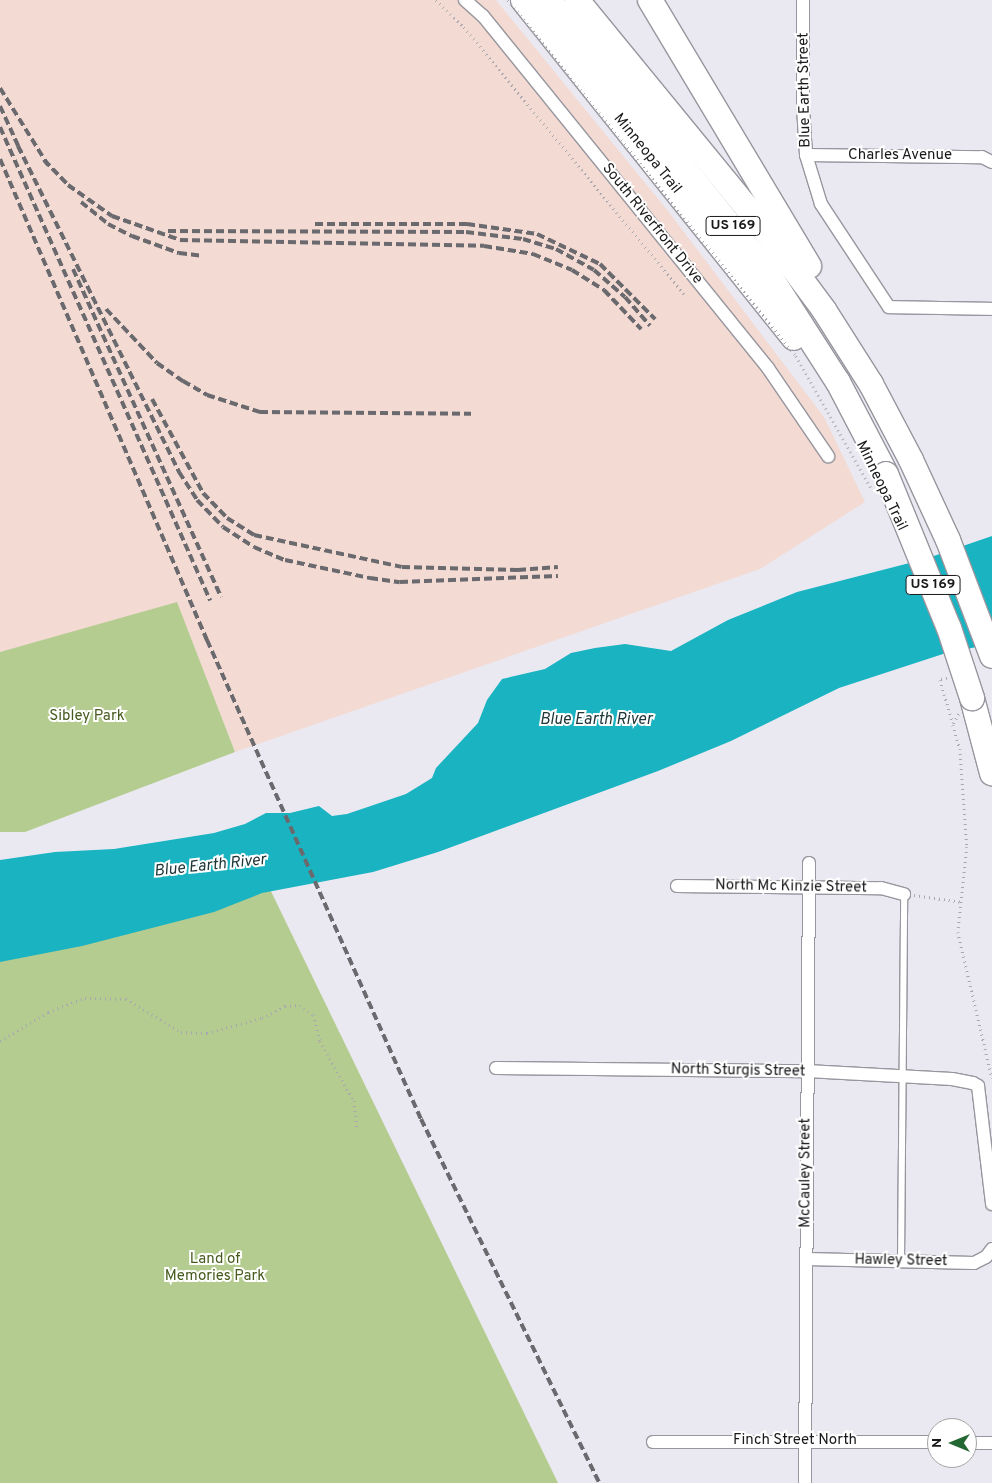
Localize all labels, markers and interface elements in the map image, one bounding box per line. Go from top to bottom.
street label: Blue Earth Street [795,32,815,148]
street label: Minneopa Trail [609,110,685,198]
street label: Charles Avenue [848,147,952,165]
street label: South Riverfront Drive [598,160,706,288]
road number: US 169 [706,215,760,238]
street label: Minneopa Trail [851,438,911,534]
road number: US 169 [906,574,960,596]
park label: Sibley Park [49,708,125,726]
water label: Blue Earth River [540,710,652,730]
water label: Blue Earth River [153,851,267,881]
street label: North Mc Kinzie Street [715,877,867,897]
street label: North Sturgis Street [671,1061,805,1081]
street label: McCauley Street [797,1118,815,1228]
park label: Land of Memories Park [165,1250,265,1285]
street label: Hawley Street [854,1251,948,1271]
north arrow [927,1418,977,1468]
street label: Finch Street North [733,1432,857,1450]
text: N [929,1438,946,1448]

